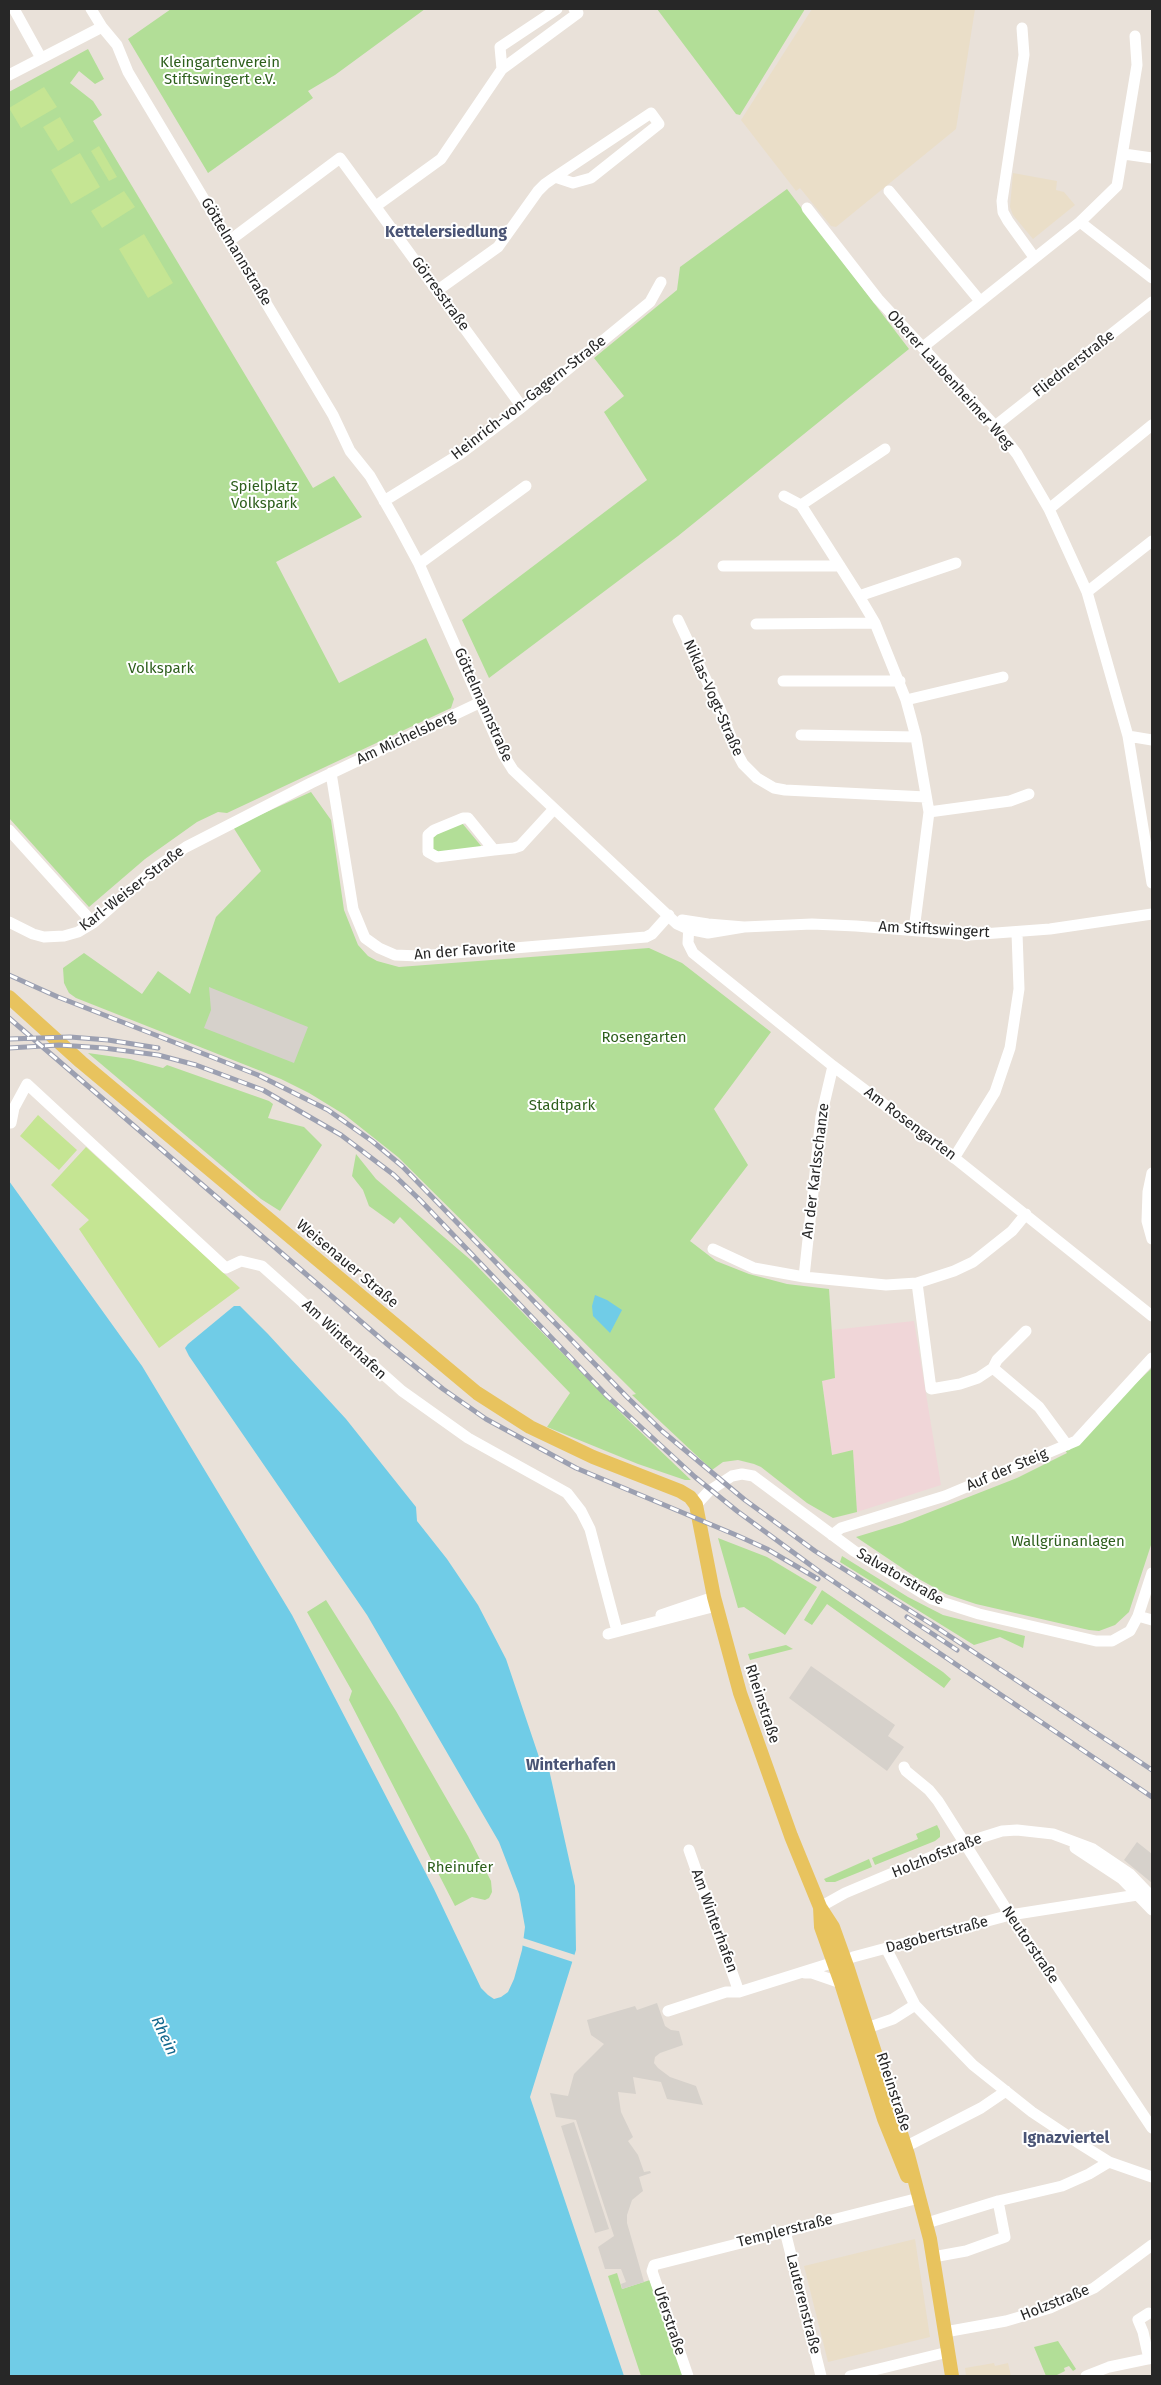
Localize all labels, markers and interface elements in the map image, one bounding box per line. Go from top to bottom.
park label: Kleingartenverein Stiftswingert e.V. [160,54,280,89]
street label: Göttelmannstraße [197,195,275,309]
district label: Kettelersiedlung [385,223,507,243]
street label: Görresstraße [407,253,473,335]
street label: Oberer Laubenheimer Weg [883,307,1017,453]
street label: Fliednerstraße [1030,327,1118,401]
street label: Heinrich-von-Gagern-Straße [448,332,610,464]
park label: Spielplatz Volkspark [230,478,298,513]
street label: Niklas-Vogt-Straße [679,637,747,759]
street label: Göttelmannstraße [450,645,516,765]
park label: Volkspark [128,660,194,678]
street label: Am Michelsberg [354,707,458,769]
street label: Karl-Weiser-Straße [76,843,188,935]
street label: Am Stiftswingert [878,918,990,942]
street label: An der Favorite [413,938,517,964]
park label: Rosengarten [601,1029,687,1047]
street label: Am Rosengarten [860,1084,960,1164]
park label: Stadtpark [529,1097,595,1115]
street label: An der Karlsschanze [799,1102,833,1240]
street label: Weisenauer Straße [292,1216,402,1312]
street label: Am Winterhafen [298,1296,390,1384]
street label: Auf der Steig [964,1445,1050,1495]
park label: Wallgrünanlagen [1011,1533,1125,1551]
street label: Salvatorstraße [853,1545,947,1609]
street label: Rheinstraße [741,1662,783,1746]
district label: Winterhafen [526,1756,616,1776]
street label: Holzhofstraße [889,1830,985,1882]
park label: Rheinufer [427,1859,493,1877]
street label: Am Winterhafen [687,1867,741,1975]
street label: Neutorstraße [997,1903,1063,1987]
street label: Dagobertstraße [884,1913,990,1957]
water label: Rhein [147,2013,181,2059]
street label: Rheinstraße [872,2050,914,2134]
district label: Ignazviertel [1023,2129,1109,2149]
street label: Templerstraße [735,2210,835,2252]
street label: Lauterenstraße [782,2252,824,2356]
street label: Holzstraße [1018,2281,1092,2325]
street label: Uferstraße [649,2284,689,2358]

